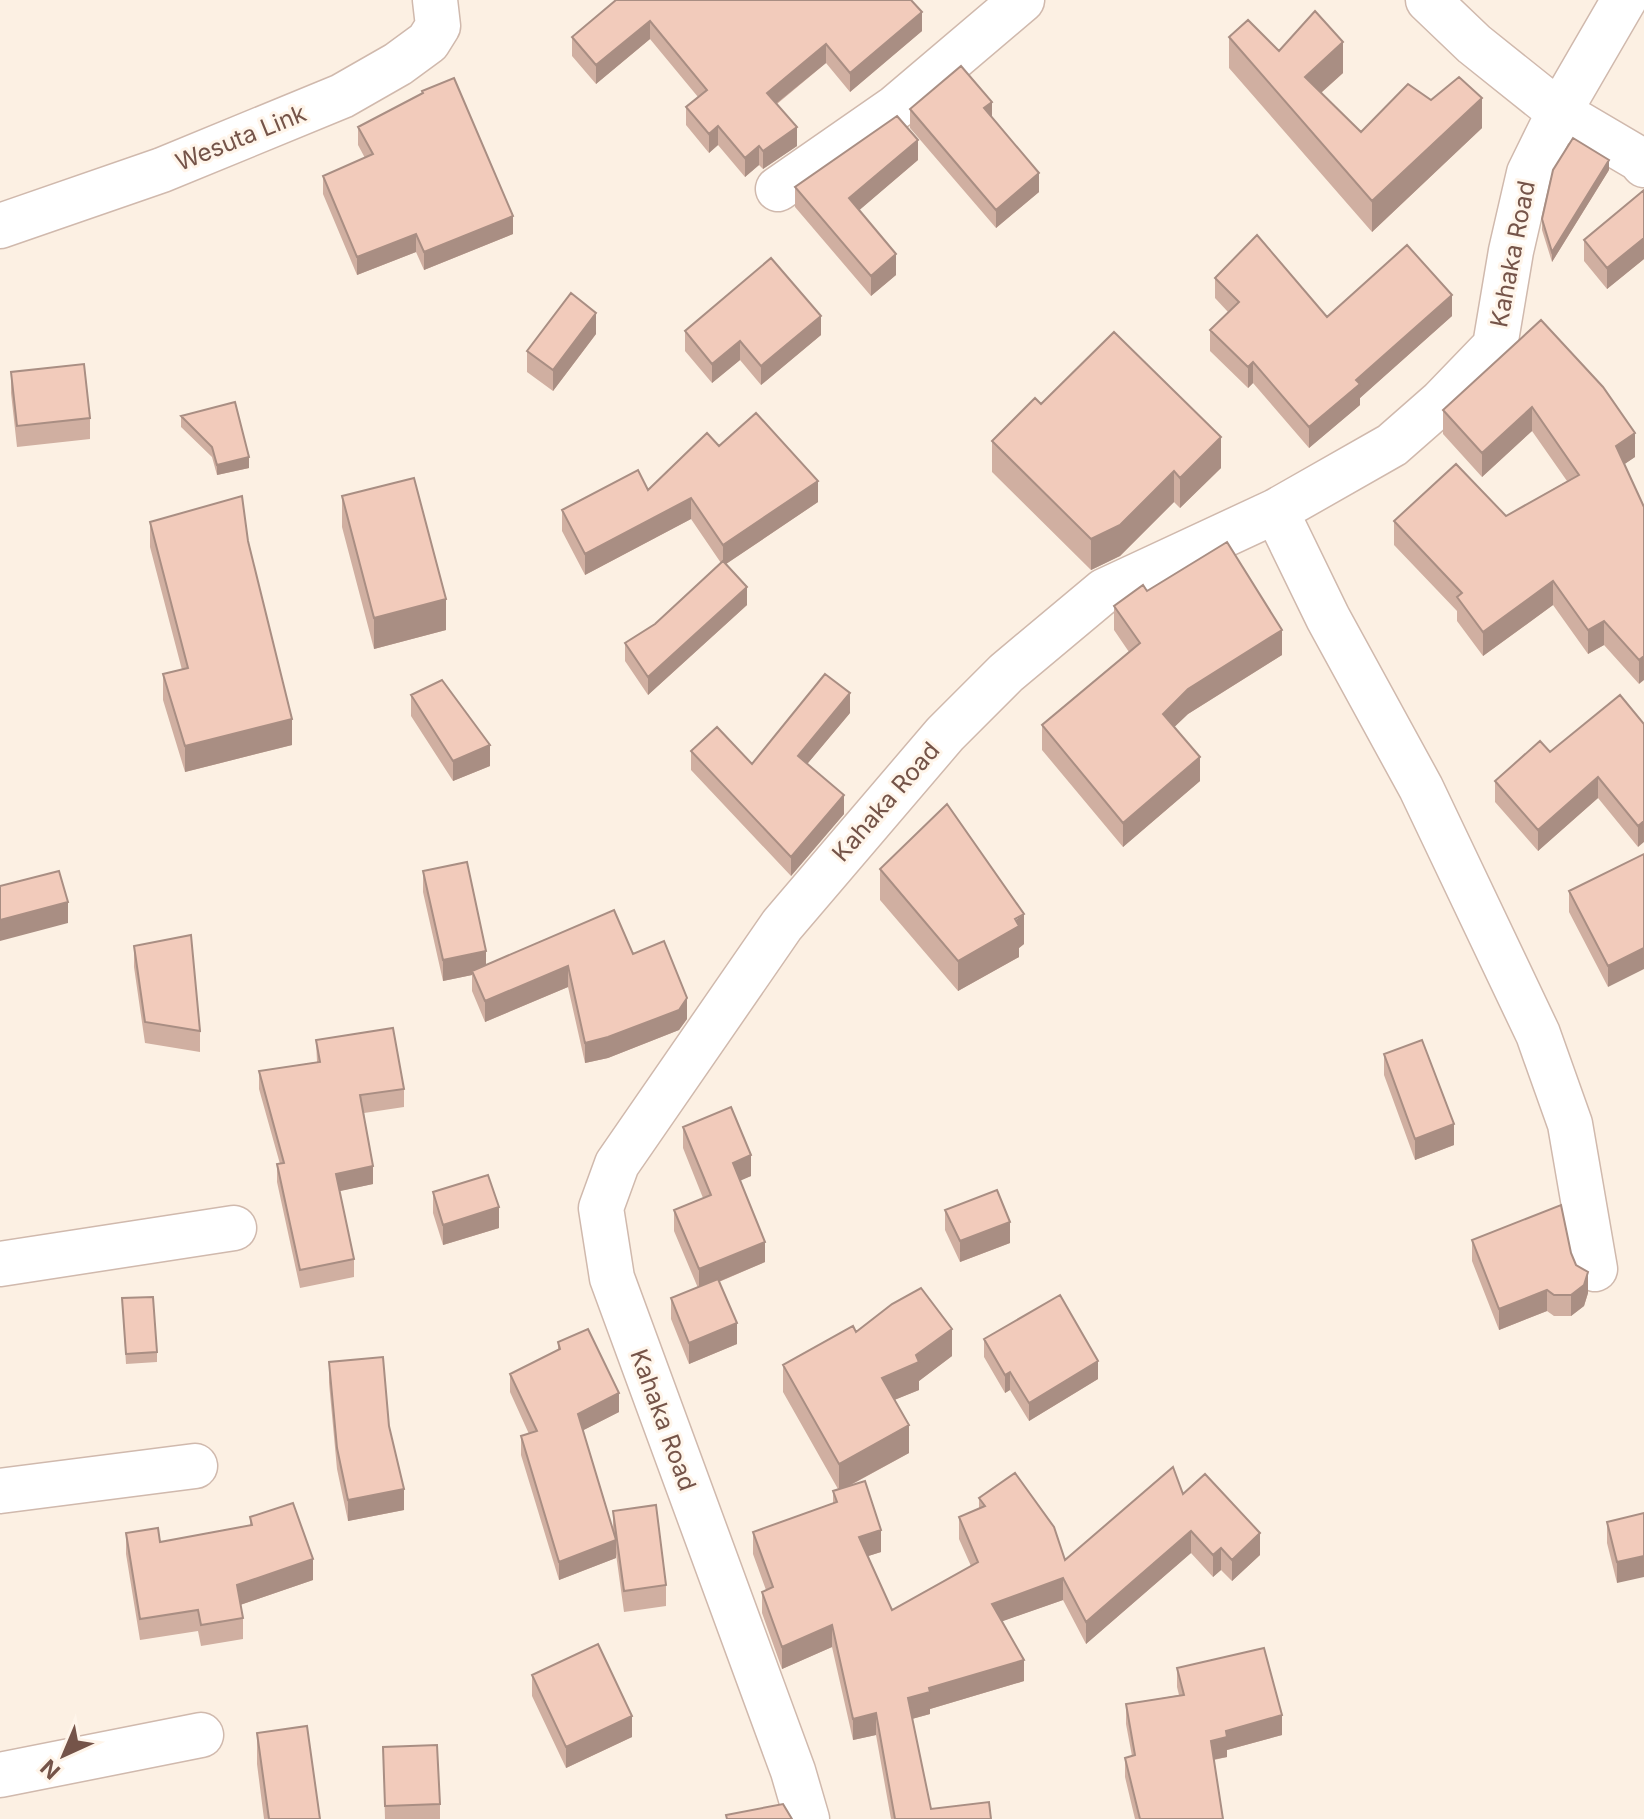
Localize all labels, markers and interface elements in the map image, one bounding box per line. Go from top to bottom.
street label: Wesuta Link [171,98,310,177]
street label: Kahaka Road [1484,178,1541,330]
street label: Kahaka Road [826,736,945,867]
street label: Kahaka Road [624,1345,703,1495]
north arrow [24,1715,104,1795]
text: N [35,1754,65,1785]

